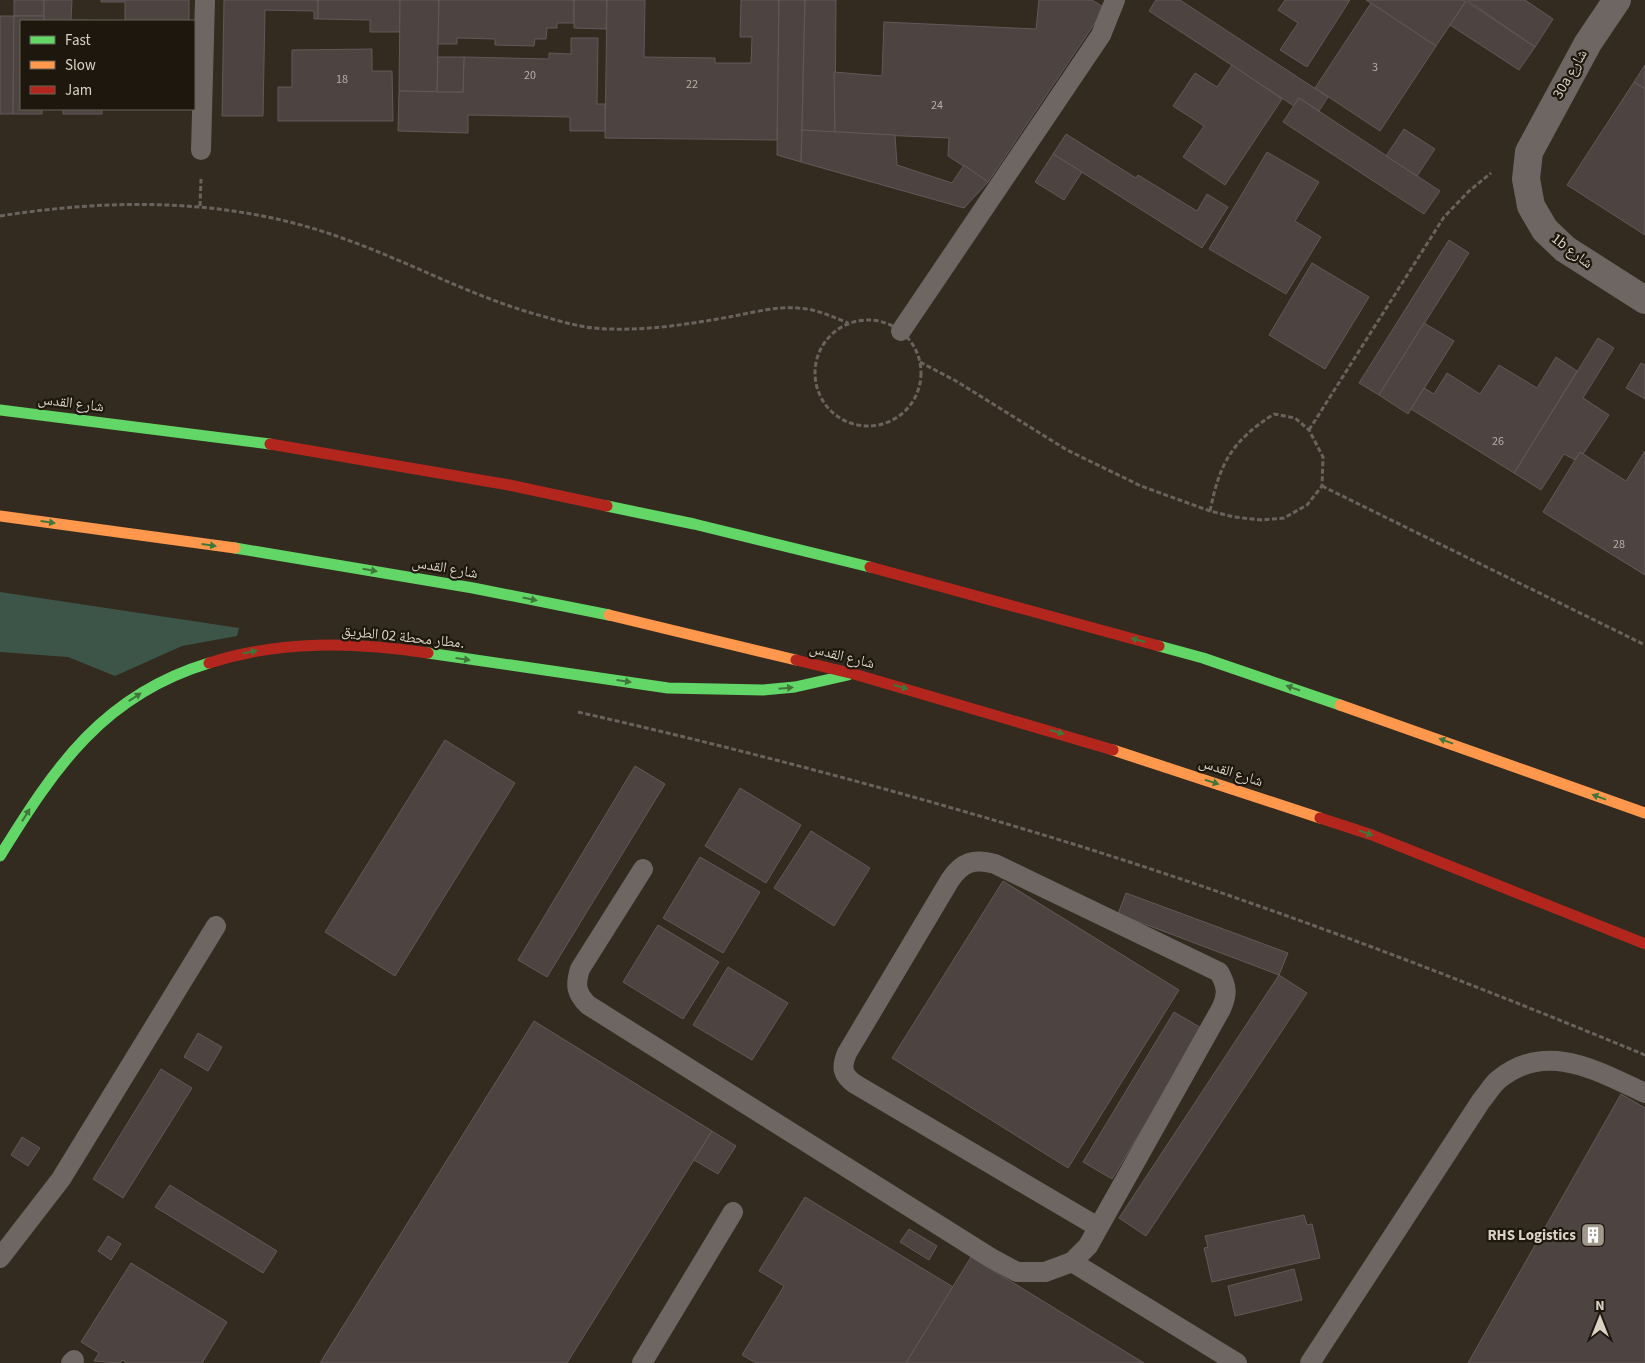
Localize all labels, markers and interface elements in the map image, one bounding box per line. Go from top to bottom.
legend [20,20,195,110]
text: Fast [65,30,91,51]
street label: 30a شارع [1547,45,1593,103]
text: Slow [65,55,96,76]
house number: 3 [1372,59,1378,76]
house number: 20 [524,67,536,84]
house number: 18 [336,71,348,88]
house number: 22 [686,76,698,93]
text: Jam [65,80,92,101]
house number: 24 [931,97,943,114]
street label: 1b شارع [1547,228,1597,274]
street label: شارع القدس [37,389,105,417]
house number: 26 [1492,433,1504,450]
one-way arrow [41,518,57,526]
house number: 28 [1613,536,1625,553]
one-way arrow [202,541,218,549]
street label: شارع القدس [410,552,480,584]
one-way arrow [362,566,378,574]
one-way arrow [522,596,538,604]
street label: مطار محطة 02 الطريق. [340,620,466,654]
one-way arrow [1130,635,1145,643]
street label: شارع القدس [807,638,877,674]
one-way arrow [242,647,258,655]
one-way arrow [455,655,471,663]
one-way arrow [616,678,632,686]
one-way arrow [778,684,794,692]
one-way arrow [894,684,909,692]
one-way arrow [1285,684,1300,692]
one-way arrow [129,692,142,702]
one-way arrow [1050,728,1065,736]
one-way arrow [1439,737,1454,744]
street label: شارع القدس [1196,752,1266,792]
one-way arrow [1205,778,1220,786]
one-way arrow [1591,793,1606,801]
one-way arrow [21,808,30,821]
one-way arrow [1359,829,1374,837]
building icon: RHS Logistics [1580,1222,1606,1248]
place label: RHS Logistics [1487,1225,1576,1246]
north arrow [1575,1293,1625,1343]
text: N [1595,1296,1605,1316]

